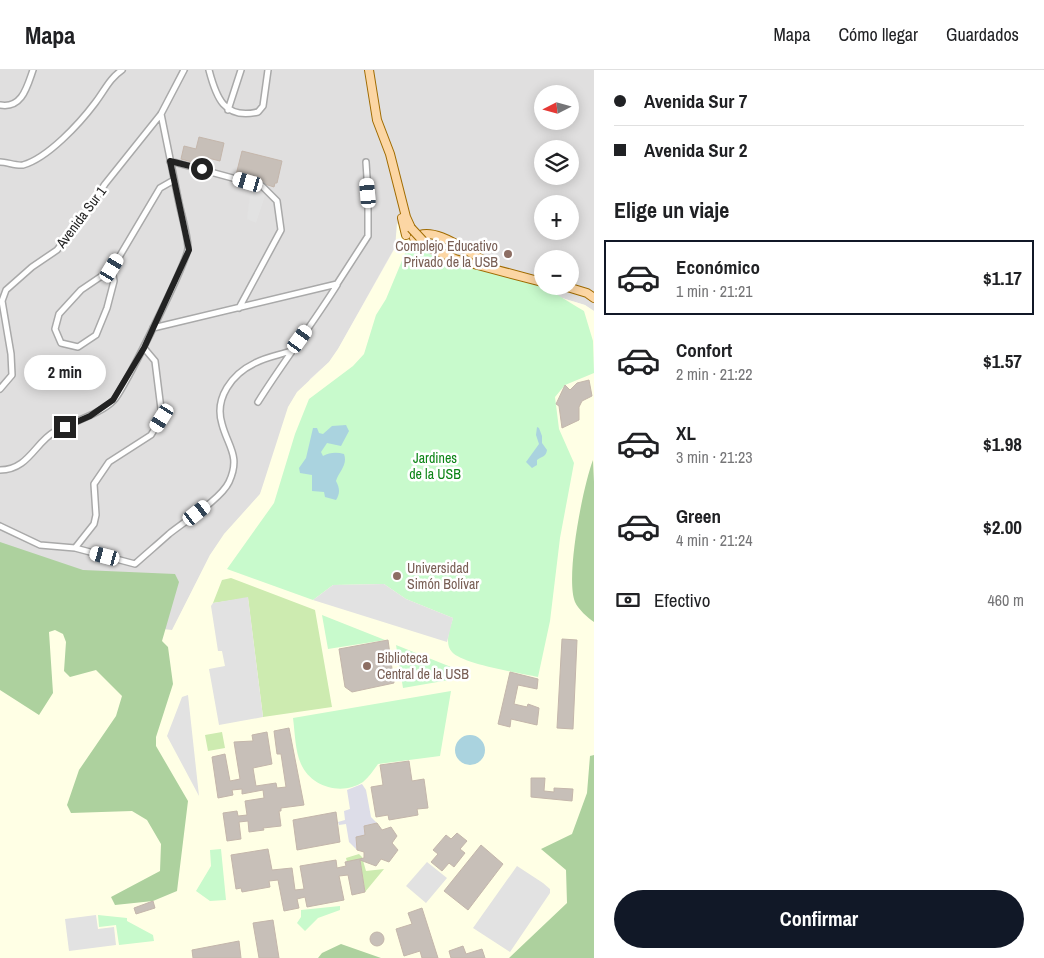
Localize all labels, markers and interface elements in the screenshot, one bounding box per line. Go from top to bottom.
text: Mapa [25,19,75,51]
text: Mapa [773,22,810,47]
text: Cómo llegar [838,22,918,47]
text: Guardados [946,22,1019,47]
north arrow [534,85,579,130]
map controls [534,85,579,295]
text: Avenida Sur 7 [644,88,747,114]
text: Avenida Sur 2 [644,137,747,163]
button: layers [534,140,579,185]
route start [191,158,213,180]
car [231,171,264,193]
car [359,177,376,209]
street label: Avenida Sur 1 [51,182,110,252]
button: + [534,195,579,240]
text: Elige un viaje [614,195,729,225]
place label: Complejo Educativo Privado de la USB [395,237,498,271]
marker: Complejo Educativo Privado de la USB [502,248,514,260]
button: − [534,250,579,295]
car [97,251,126,285]
text: Económico [676,254,760,280]
icon: car [616,255,661,300]
text: $1.17 [983,265,1022,291]
text: 1 min · 21:21 [676,280,753,302]
car [285,322,314,356]
text: Confort [676,337,732,363]
icon: car [616,338,661,383]
text: $1.57 [983,348,1022,374]
callout: 2 min [24,354,106,390]
text: 2 min [48,361,82,383]
text: 2 min · 21:22 [676,363,753,385]
car [147,401,176,435]
route end [54,416,76,438]
text: XL [676,420,696,446]
icon: car [616,421,661,466]
text: $1.98 [983,431,1022,457]
text: 3 min · 21:23 [676,446,753,468]
park label: Jardines de la USB [409,449,461,483]
car [180,498,213,528]
text: Green [676,503,721,529]
icon: car [616,504,661,549]
text: $2.00 [983,514,1022,540]
text: 4 min · 21:24 [676,529,753,551]
car [88,545,121,567]
place label: Universidad Simón Bolívar [407,559,479,593]
marker: Universidad Simón Bolívar [391,570,403,582]
icon: cash [614,586,642,614]
text: Efectivo [654,587,710,613]
text: 460 m [988,589,1024,611]
place label: Biblioteca Central de la USB [377,649,469,683]
marker: Biblioteca Central de la USB [361,660,373,672]
button: Confirmar [614,890,1024,948]

